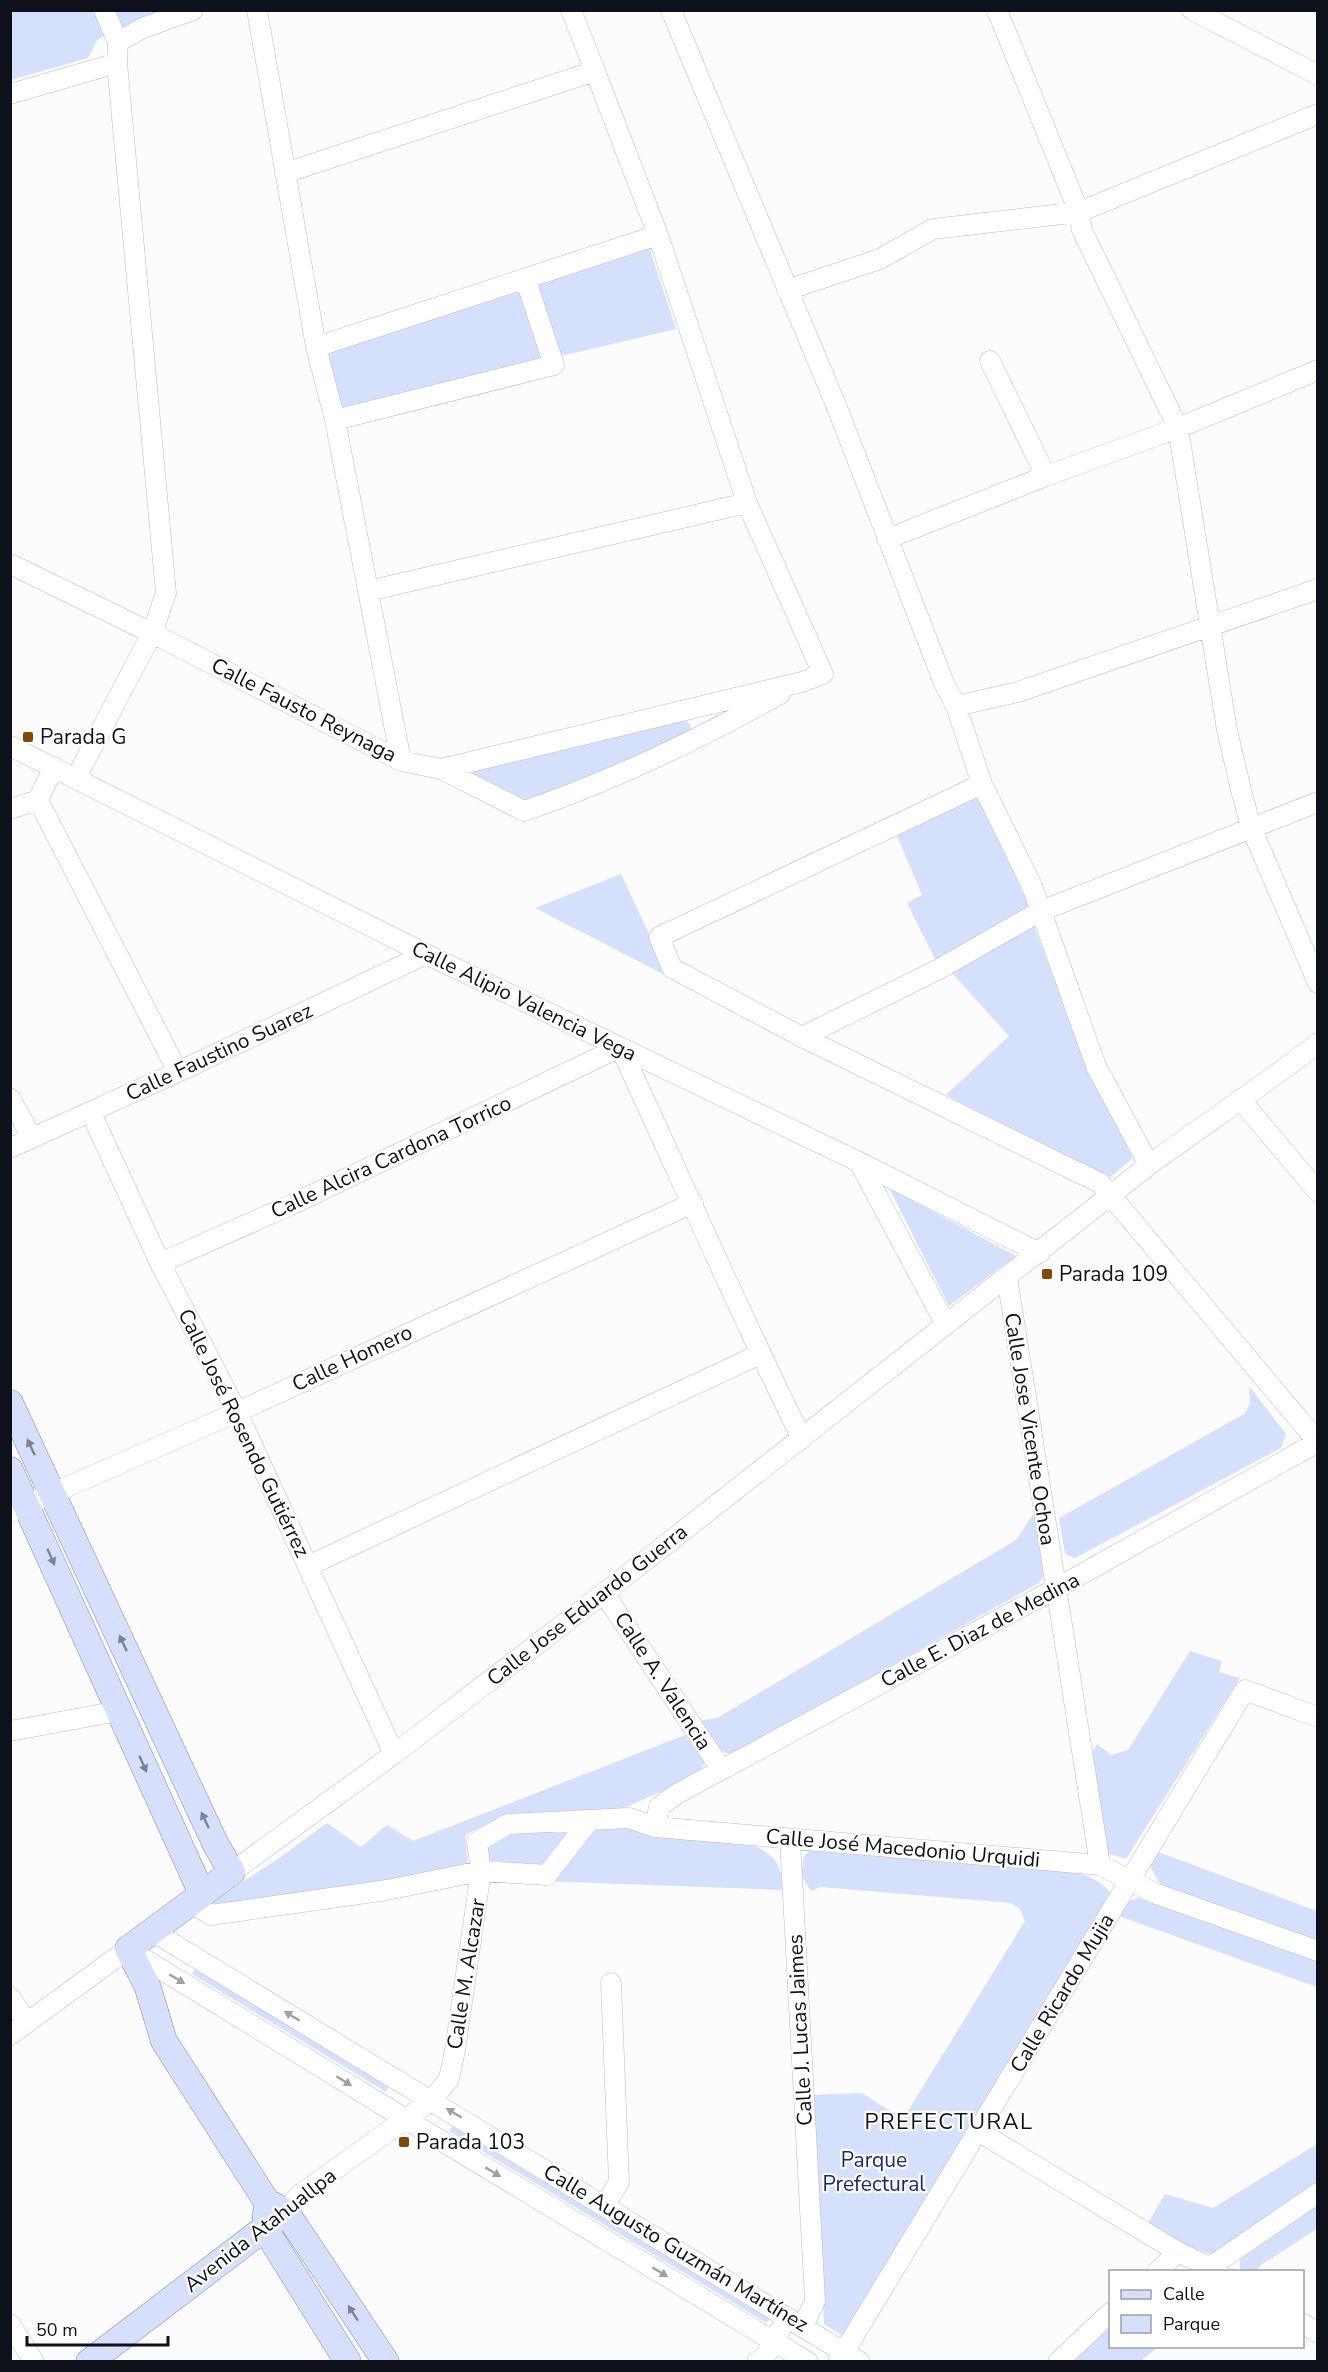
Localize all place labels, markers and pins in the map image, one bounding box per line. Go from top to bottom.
place label: Parada G [40,723,126,751]
marker: Parada G [21,730,35,744]
place label: Parada 109 [1059,1260,1168,1288]
marker: Parada 109 [1040,1267,1054,1281]
place label: Parada 103 [416,2128,525,2156]
marker: Parada 103 [397,2135,411,2149]

